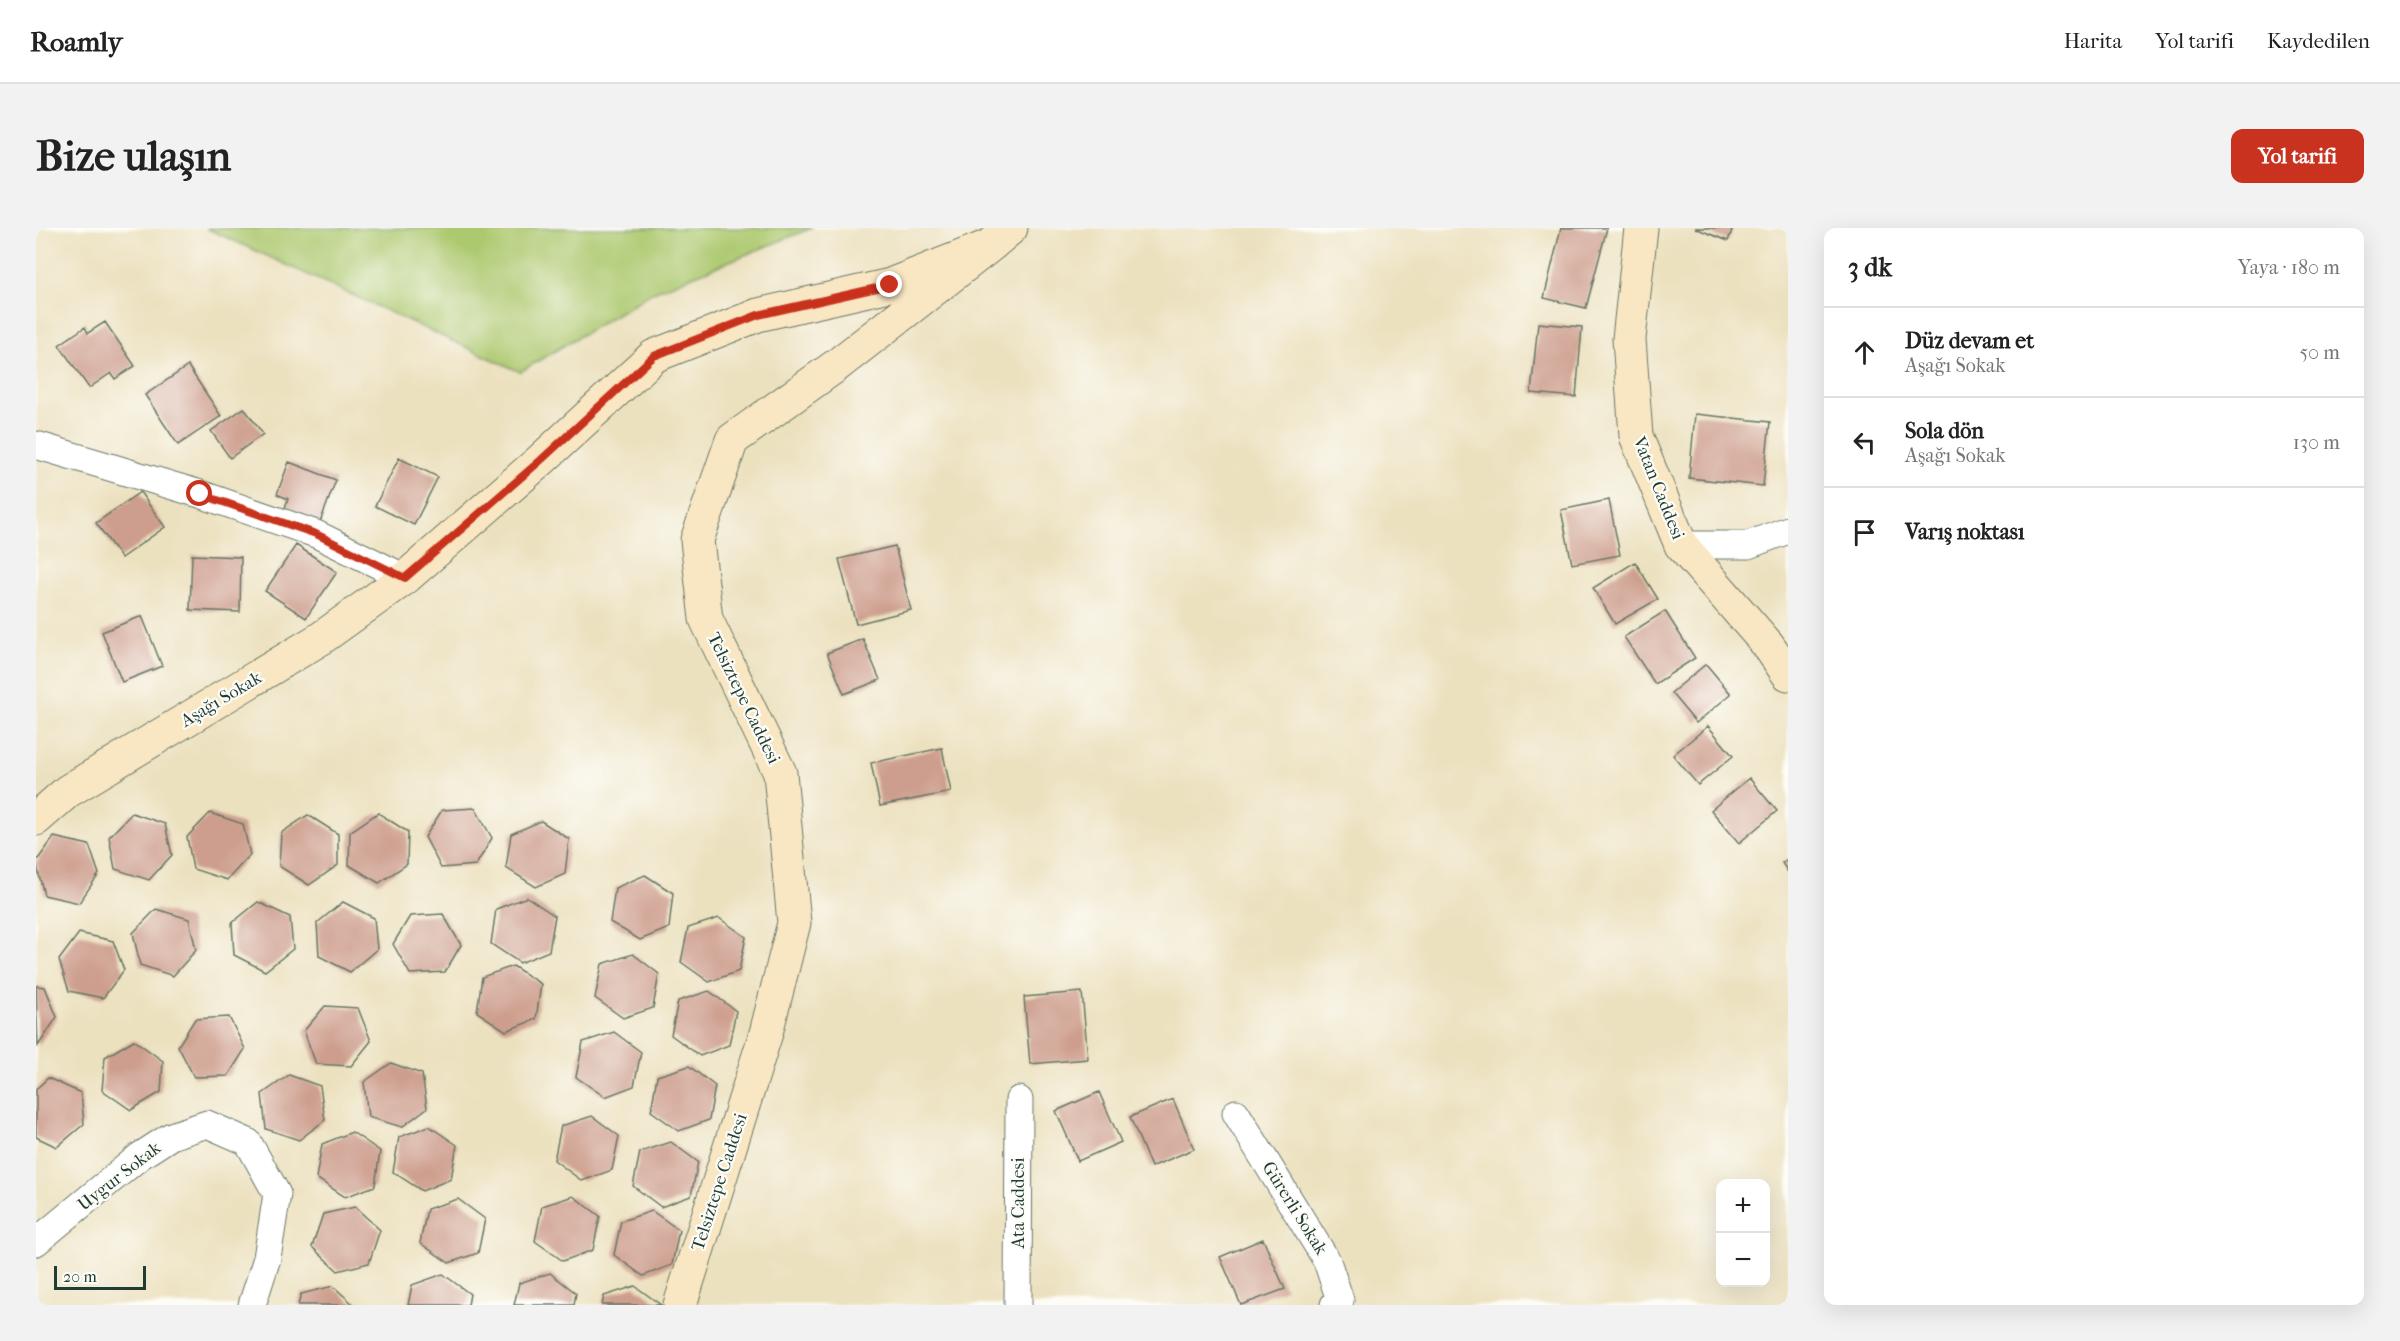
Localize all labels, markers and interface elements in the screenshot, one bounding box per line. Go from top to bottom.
text: Roamly [30,25,122,58]
text: Harita [2064,29,2122,53]
text: Yol tarifi [2155,29,2234,53]
text: Kaydedilen [2267,29,2370,53]
button: Yol tarifi [2231,129,2364,183]
text: Bize ulaşın [36,132,231,181]
text: 3 dk [1848,252,1892,283]
text: Yaya · 180 m [2238,256,2340,279]
route end [876,271,902,297]
text: Düz devam et [1905,328,2034,354]
icon: ahead [1848,336,1881,369]
text: 50 m [2299,341,2340,364]
text: Aşağı Sokak [1905,354,2006,377]
text: Sola dön [1905,418,1984,444]
icon: left [1848,426,1881,459]
text: 130 m [2293,431,2340,454]
street label: Vatan Caddesi [1628,433,1689,543]
text: Aşağı Sokak [1905,444,2006,467]
route start [186,480,212,506]
icon: arrive [1848,516,1881,549]
text: Varış noktası [1905,519,2024,545]
street label: Telsiztepe Caddesi [703,629,785,768]
street label: Aşağı Sokak [176,667,266,732]
street label: Telsiztepe Caddesi [687,1110,752,1253]
street label: Uygur Sokak [74,1137,166,1215]
street label: Ata Caddesi [1008,1157,1029,1250]
street label: Gürerli Sokak [1258,1158,1332,1259]
map controls [1716,1179,1770,1287]
button: + [1716,1179,1770,1233]
button: − [1716,1233,1770,1287]
scale bar [54,1263,146,1290]
text: 20 m [63,1267,97,1286]

